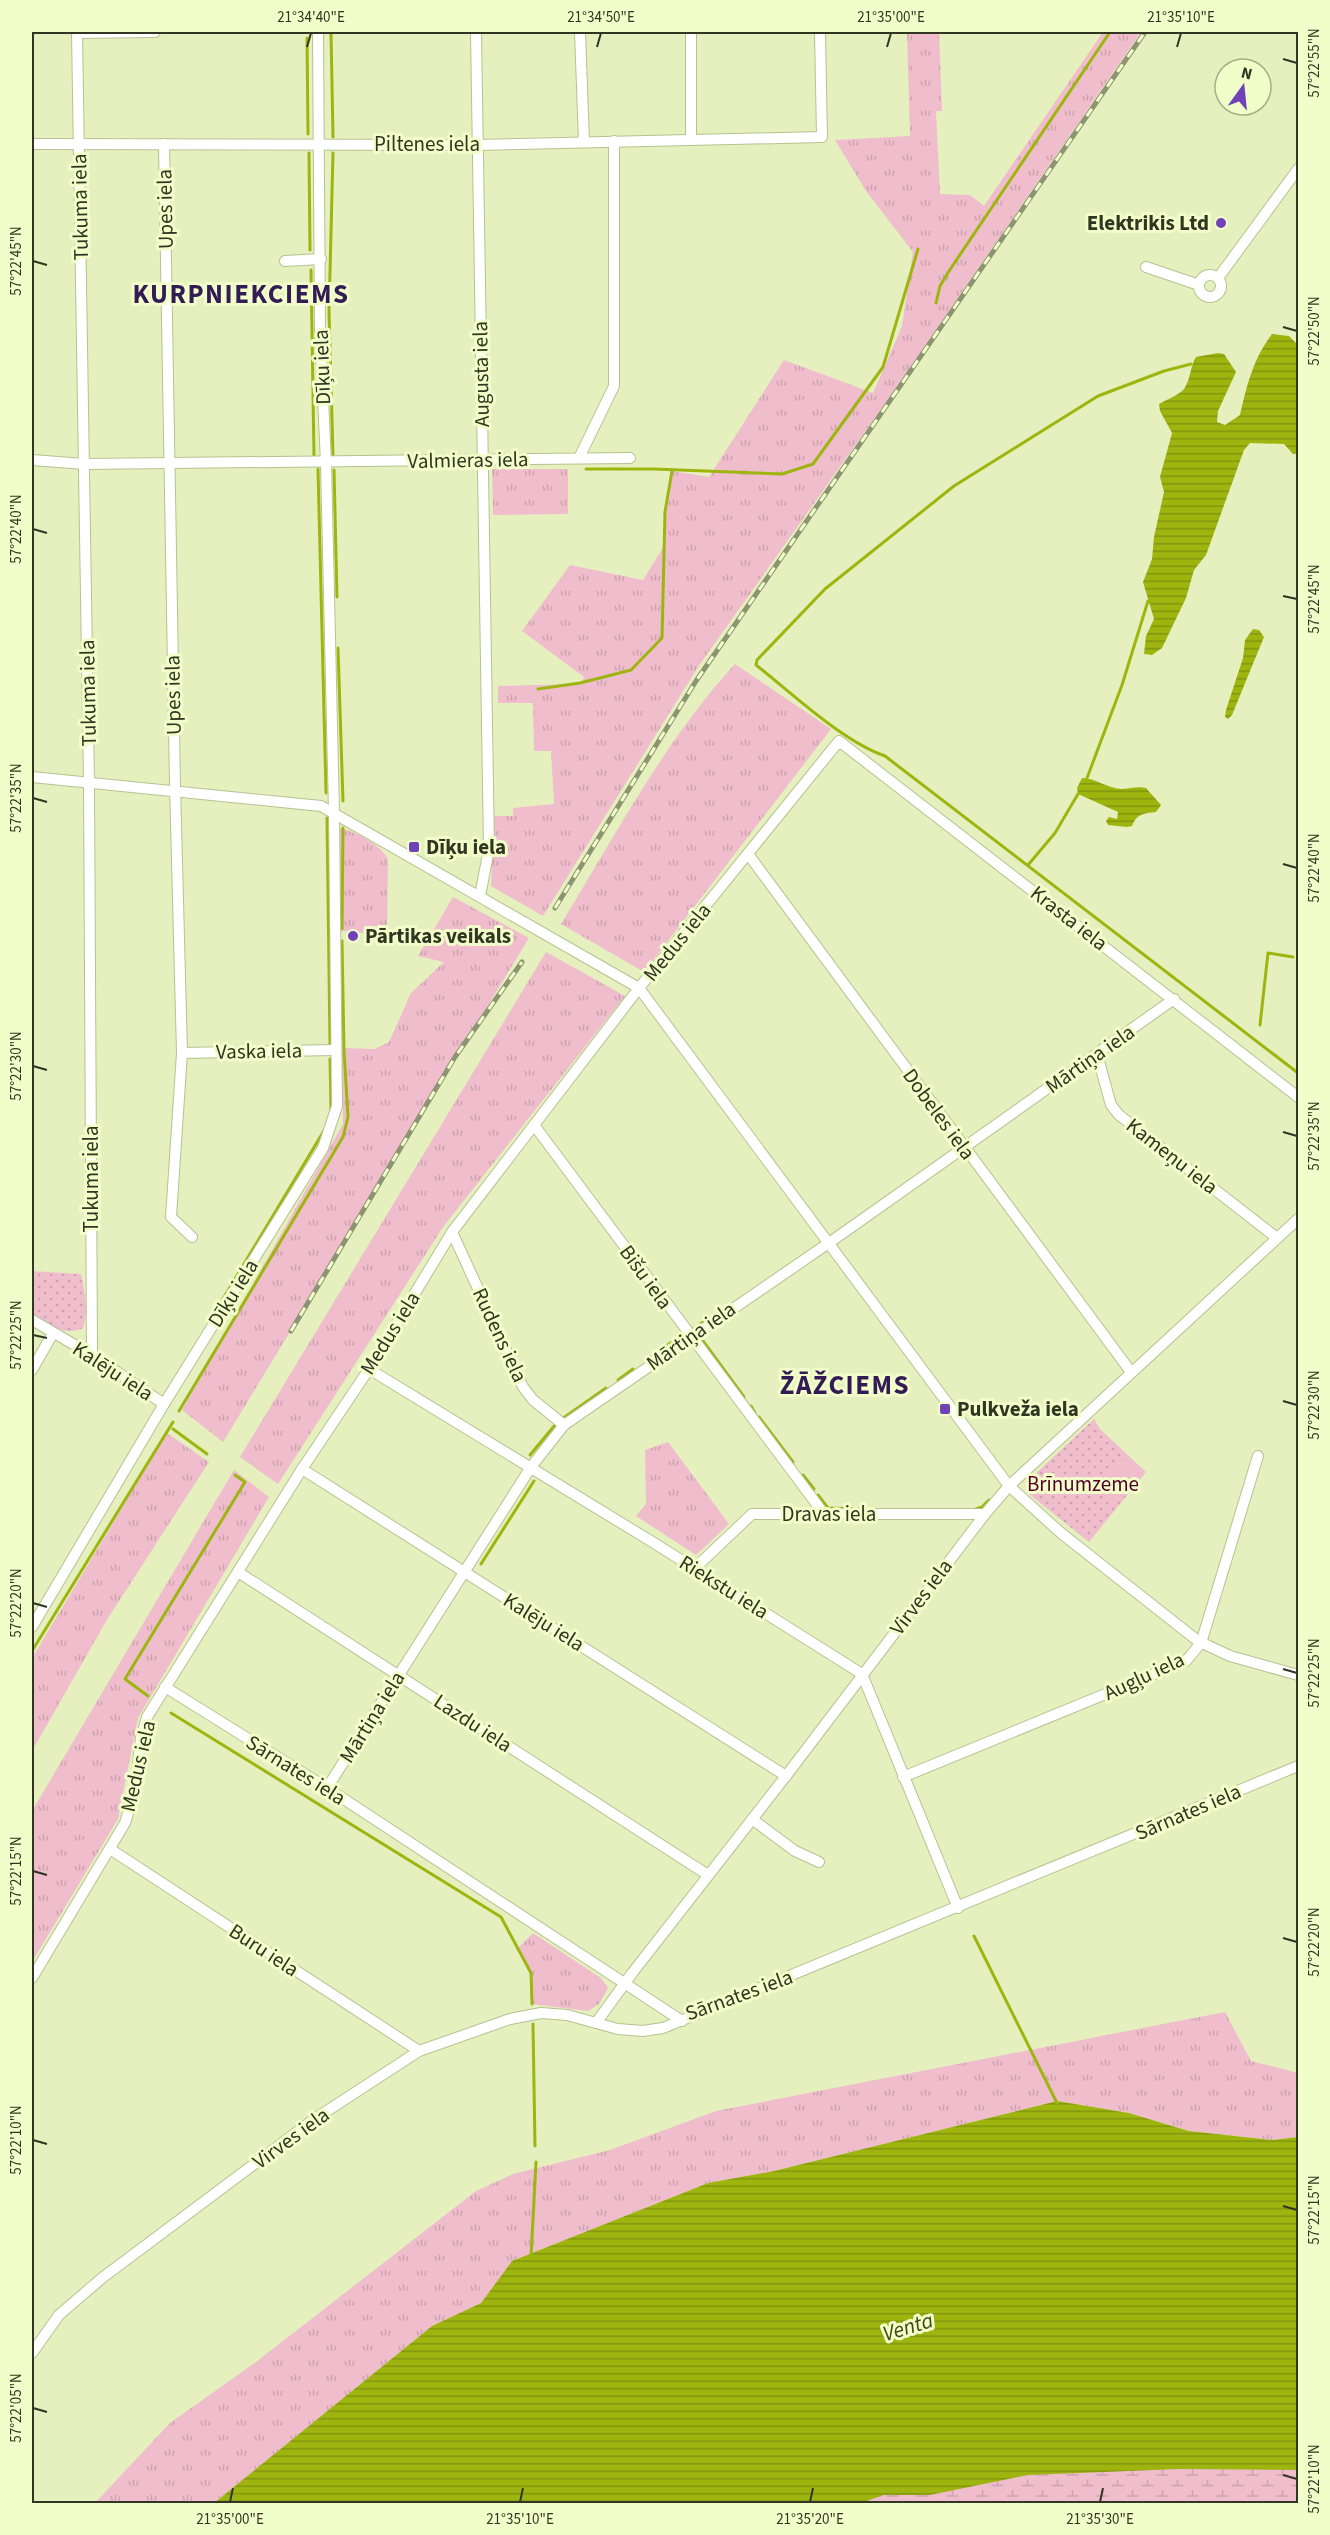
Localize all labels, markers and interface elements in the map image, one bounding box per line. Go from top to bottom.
text: 21°34'40"E [277,7,345,28]
text: 21°34'50"E [567,7,635,28]
text: 21°35'00"E [857,7,925,28]
text: 21°35'10"E [1147,7,1215,28]
text: 57°22'55"N [1304,28,1325,98]
north arrow [1213,57,1273,117]
text: N [1239,61,1255,85]
street label: Piltenes iela [374,129,480,159]
street label: Tukuma iela [64,153,96,261]
street label: Upes iela [149,169,181,249]
place label: Elektrikis Ltd [1087,208,1209,238]
marker: Elektrikis Ltd [1214,216,1228,230]
text: 57°22'45"N [6,226,27,296]
district label: KURPNIEKCIEMS [132,275,350,314]
text: 57°22'50"N [1304,296,1325,366]
street label: Augusta iela [465,321,497,427]
street label: Dīķu iela [306,329,338,405]
street label: Valmieras iela [407,444,529,476]
text: 57°22'40"N [6,494,27,564]
text: 57°22'45"N [1304,564,1325,634]
street label: Tukuma iela [72,639,104,747]
street label: Upes iela [157,655,189,735]
text: 57°22'35"N [6,763,27,833]
place label: Dīķu iela [426,832,506,862]
text: 57°22'40"N [1304,833,1325,903]
marker: Dīķu iela [407,840,421,854]
street label: Krasta iela [1024,878,1114,958]
street label: Medus iela [636,896,718,988]
place label: Pārtikas veikals [365,921,511,951]
marker: Pārtikas veikals [346,929,360,943]
street label: Mārtiņa iela [1039,1017,1141,1101]
text: 57°22'30"N [6,1031,27,1101]
street label: Vaska iela [216,1035,302,1067]
street label: Dobeles iela [896,1062,982,1166]
text: 57°22'35"N [1304,1101,1325,1171]
street label: Kameņu iela [1120,1111,1224,1201]
street label: Tukuma iela [76,1126,106,1232]
street label: Bišu iela [612,1238,680,1316]
street label: Dīķu iela [200,1253,266,1333]
street label: Rudens iela [465,1283,535,1387]
street label: Medus iela [353,1285,427,1381]
street label: Mārtiņa iela [640,1294,742,1378]
text: 57°22'25"N [6,1300,27,1370]
street label: Kalēju iela [67,1334,159,1408]
district label: ŽĀŽCIEMS [780,1366,910,1405]
text: 57°22'30"N [1304,1370,1325,1440]
place label: Pulkveža iela [957,1394,1079,1424]
marker: Pulkveža iela [938,1402,952,1416]
park label: Brīnumzeme [1027,1469,1139,1499]
street label: Dravas iela [782,1499,876,1529]
street label: Riekstu iela [673,1548,775,1626]
street label: Virves iela [882,1553,960,1641]
text: 57°22'20"N [6,1568,27,1638]
street label: Kalēju iela [498,1585,590,1659]
text: 57°22'25"N [1304,1638,1325,1708]
street label: Augļu iela [1099,1644,1189,1708]
street label: Mārtiņa iela [332,1665,412,1769]
street label: Lazdu iela [428,1686,518,1760]
street label: Medus iela [113,1717,163,1815]
street label: Sārnates iela [240,1727,352,1813]
street label: Sārnates iela [1130,1776,1246,1848]
text: 57°22'15"N [6,1836,27,1906]
text: 57°22'20"N [1304,1907,1325,1977]
street label: Buru iela [223,1916,305,1984]
street label: Sārnates iela [681,1962,797,2028]
street label: Virves iela [246,2100,336,2176]
text: 57°22'10"N [6,2105,27,2175]
text: 57°22'15"N [1304,2175,1325,2245]
water label: Venta [879,2304,937,2350]
text: 57°22'05"N [6,2373,27,2443]
text: 57°22'10"N [1304,2444,1325,2514]
text: 21°35'00"E [196,2509,264,2530]
text: 21°35'10"E [486,2509,554,2530]
text: 21°35'20"E [776,2509,844,2530]
text: 21°35'30"E [1066,2509,1134,2530]

